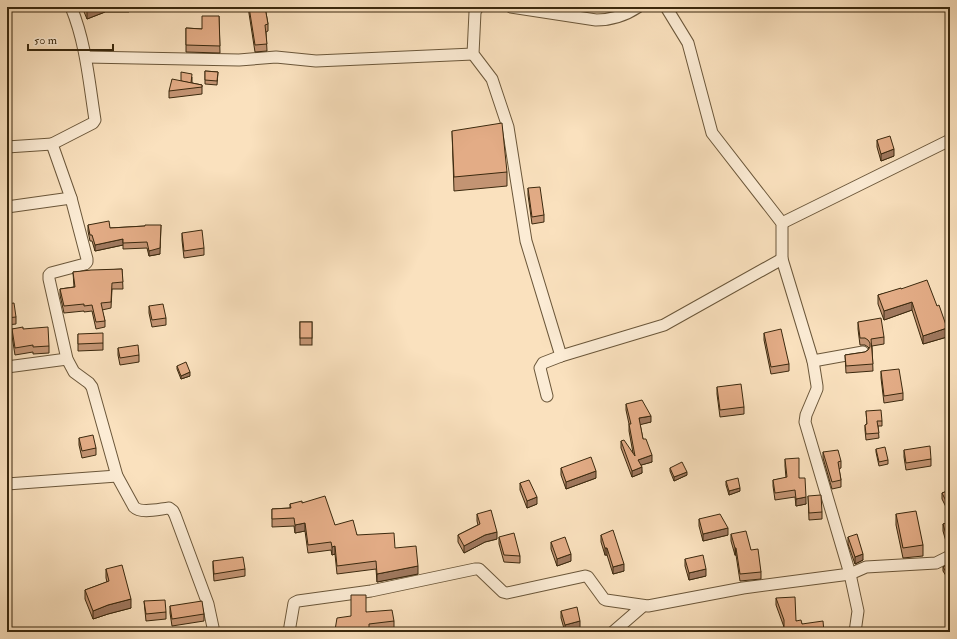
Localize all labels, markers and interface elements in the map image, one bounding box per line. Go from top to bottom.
scale bar [28,26,113,52]
text: 50 m [34,33,58,48]

